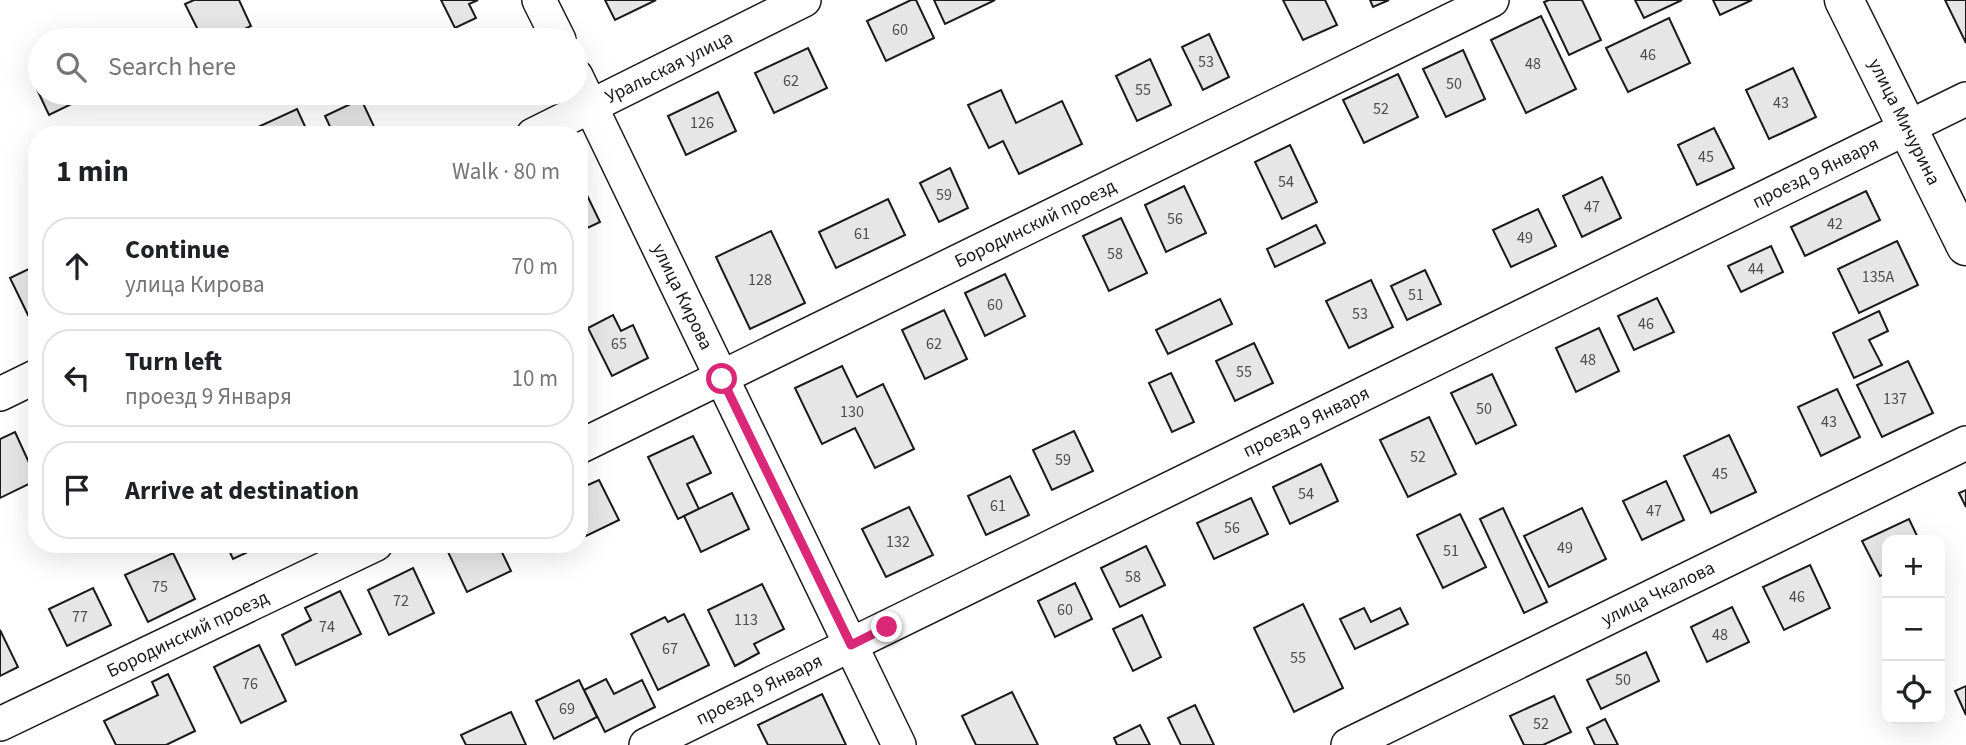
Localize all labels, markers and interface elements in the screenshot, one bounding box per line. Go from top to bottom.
house number: 60 [892,19,908,41]
street label: Уральская улица [601,24,737,110]
search box [28,28,588,105]
house number: 46 [1640,44,1656,66]
icon: search [52,48,90,86]
text: Search here [108,48,236,85]
house number: 53 [1198,51,1214,73]
house number: 48 [1525,53,1541,75]
street label: улица Мичурина [1862,54,1947,190]
house number: 62 [783,70,799,92]
house number: 50 [1446,73,1462,95]
house number: 55 [1135,79,1151,101]
house number: 43 [1773,92,1789,114]
house number: 52 [1373,98,1389,120]
house number: 126 [690,112,714,134]
street label: проезд 9 Января [1748,130,1883,215]
house number: 45 [1698,146,1714,168]
text: 1 min [56,150,129,193]
text: Walk · 80 m [452,155,560,188]
house number: 54 [1278,171,1294,193]
street label: Бородинский проезд [950,173,1121,275]
house number: 59 [936,184,952,206]
house number: 47 [1584,196,1600,218]
house number: 56 [1167,208,1183,230]
house number: 42 [1827,213,1843,235]
house number: 61 [854,223,870,245]
house number: 49 [1517,227,1533,249]
text: Continue [125,231,230,268]
street label: улица Кирова [645,239,720,355]
house number: 58 [1107,243,1123,265]
icon: ahead [58,247,96,285]
text: 70 m [511,250,558,283]
house number: 44 [1748,258,1764,280]
house number: 135А [1862,266,1895,288]
text: улица Кирова [125,268,265,301]
house number: 128 [748,269,772,291]
house number: 51 [1408,284,1424,306]
house number: 60 [987,294,1003,316]
house number: 53 [1352,303,1368,325]
house number: 46 [1638,313,1654,335]
house number: 65 [611,333,627,355]
house number: 62 [926,333,942,355]
text: Turn left [125,343,222,380]
house number: 48 [1580,349,1596,371]
icon: left [58,359,96,397]
house number: 55 [1236,361,1252,383]
text: 10 m [511,362,558,395]
route start [706,363,737,394]
street label: проезд 9 Января [1238,379,1374,464]
text: проезд 9 Января [125,380,292,413]
house number: 137 [1883,388,1907,410]
house number: 50 [1476,398,1492,420]
house number: 130 [840,401,864,423]
house number: 43 [1821,411,1837,433]
house number: 52 [1410,446,1426,468]
house number: 59 [1055,449,1071,471]
house number: 45 [1712,463,1728,485]
icon: arrive [58,471,96,509]
text: Arrive at destination [125,472,359,509]
house number: 54 [1298,483,1314,505]
house number: 61 [990,495,1006,517]
house number: 47 [1646,500,1662,522]
house number: 56 [1224,517,1240,539]
house number: 132 [886,531,910,553]
map controls [1882,535,1945,724]
button: + [1882,535,1945,598]
house number: 49 [1557,537,1573,559]
house number: 51 [1443,540,1459,562]
street label: улица Чкалова [1597,554,1719,633]
house number: 58 [1125,566,1141,588]
house number: 75 [152,576,168,598]
street label: Бородинский проезд [102,584,273,685]
house number: 46 [1789,586,1805,608]
house number: 72 [393,590,409,612]
button: − [1882,598,1945,661]
house number: 60 [1057,599,1073,621]
house number: 77 [72,606,88,628]
house number: 113 [734,609,758,631]
route end [871,611,902,642]
house number: 74 [319,616,335,638]
house number: 48 [1712,624,1728,646]
house number: 67 [662,638,678,660]
street label: проезд 9 Января [691,647,827,732]
house number: 55 [1290,647,1306,669]
button: locate [1882,661,1945,724]
house number: 50 [1615,669,1631,691]
house number: 76 [242,673,258,695]
house number: 69 [559,698,575,720]
house number: 52 [1533,713,1549,735]

